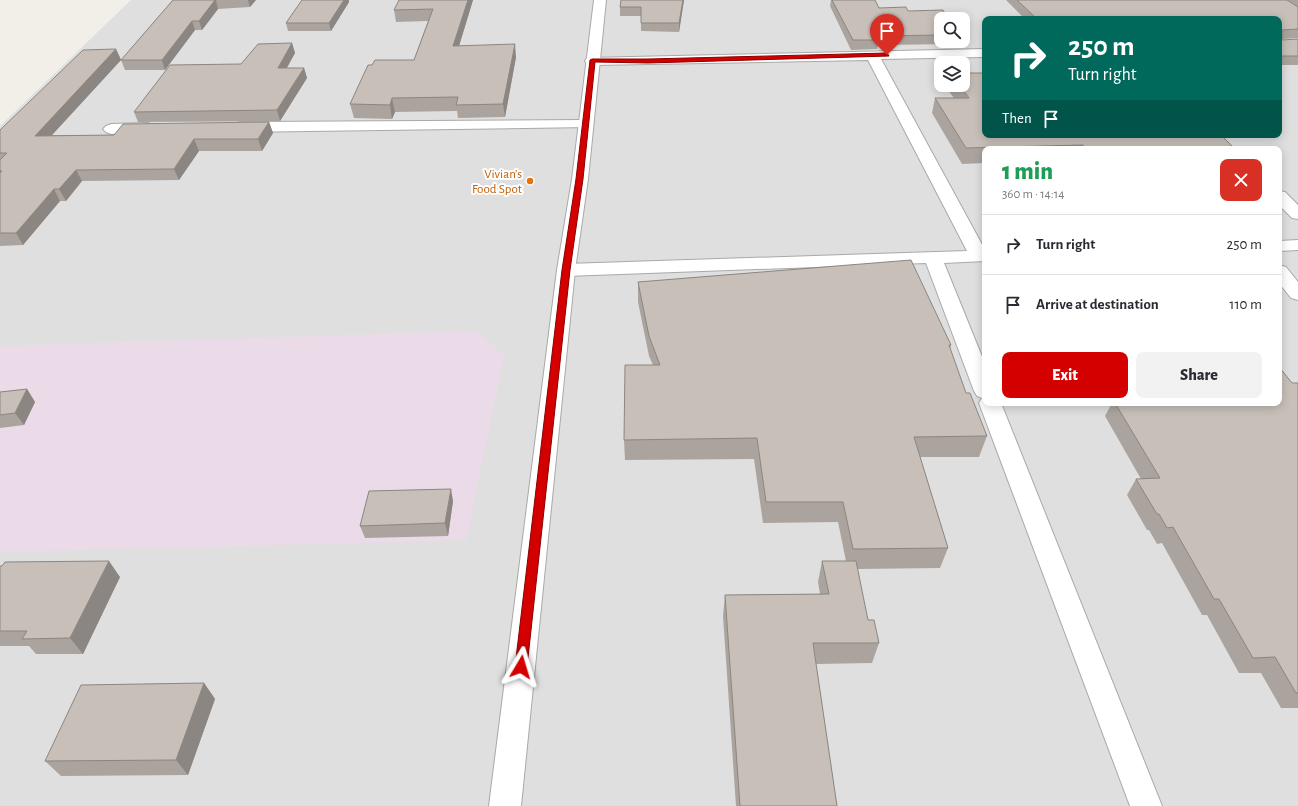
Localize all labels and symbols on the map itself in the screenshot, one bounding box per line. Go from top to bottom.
pin [870,14,904,55]
place label: Vivian’s Food Spot [472,168,522,196]
marker: Vivian’s Food Spot [525,176,535,186]
position arrow [500,646,542,688]

